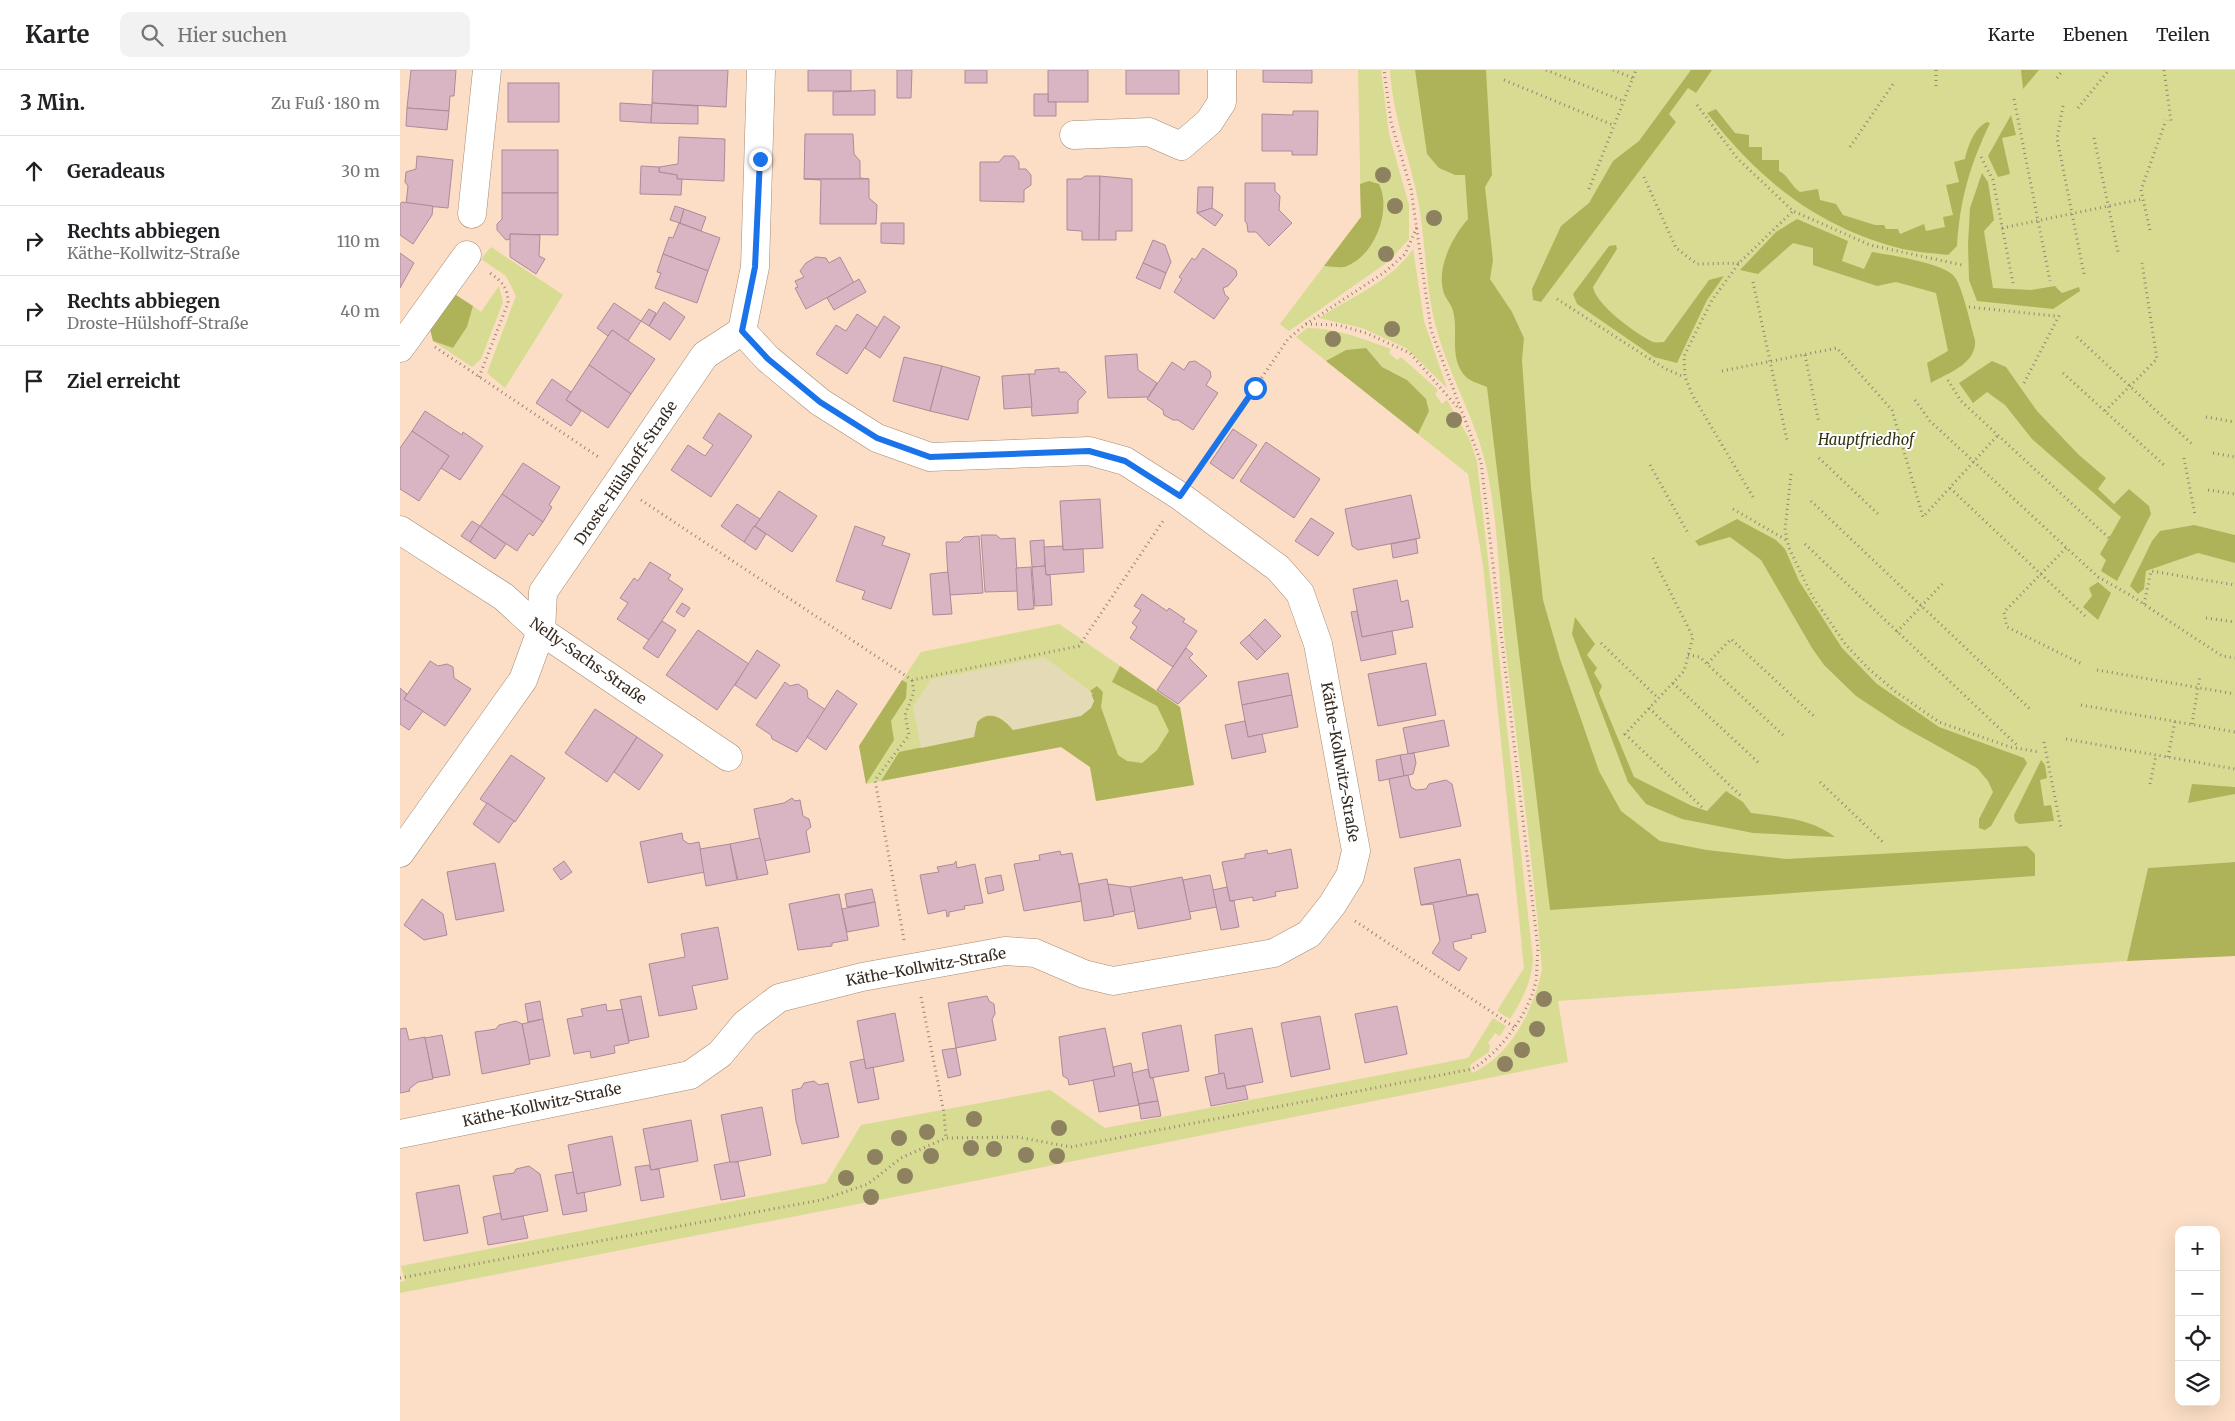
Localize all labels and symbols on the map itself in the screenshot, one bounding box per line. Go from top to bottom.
route end [749,148,772,171]
route start [1244,377,1267,400]
street label: Droste-Hülshoff-Straße [570,397,681,549]
park label: Hauptfriedhof [1817,430,1916,449]
street label: Nelly-Sachs-Straße [526,613,651,708]
street label: Käthe-Kollwitz-Straße [1317,681,1364,843]
street label: Käthe-Kollwitz-Straße [845,943,1007,990]
street label: Käthe-Kollwitz-Straße [461,1078,623,1131]

